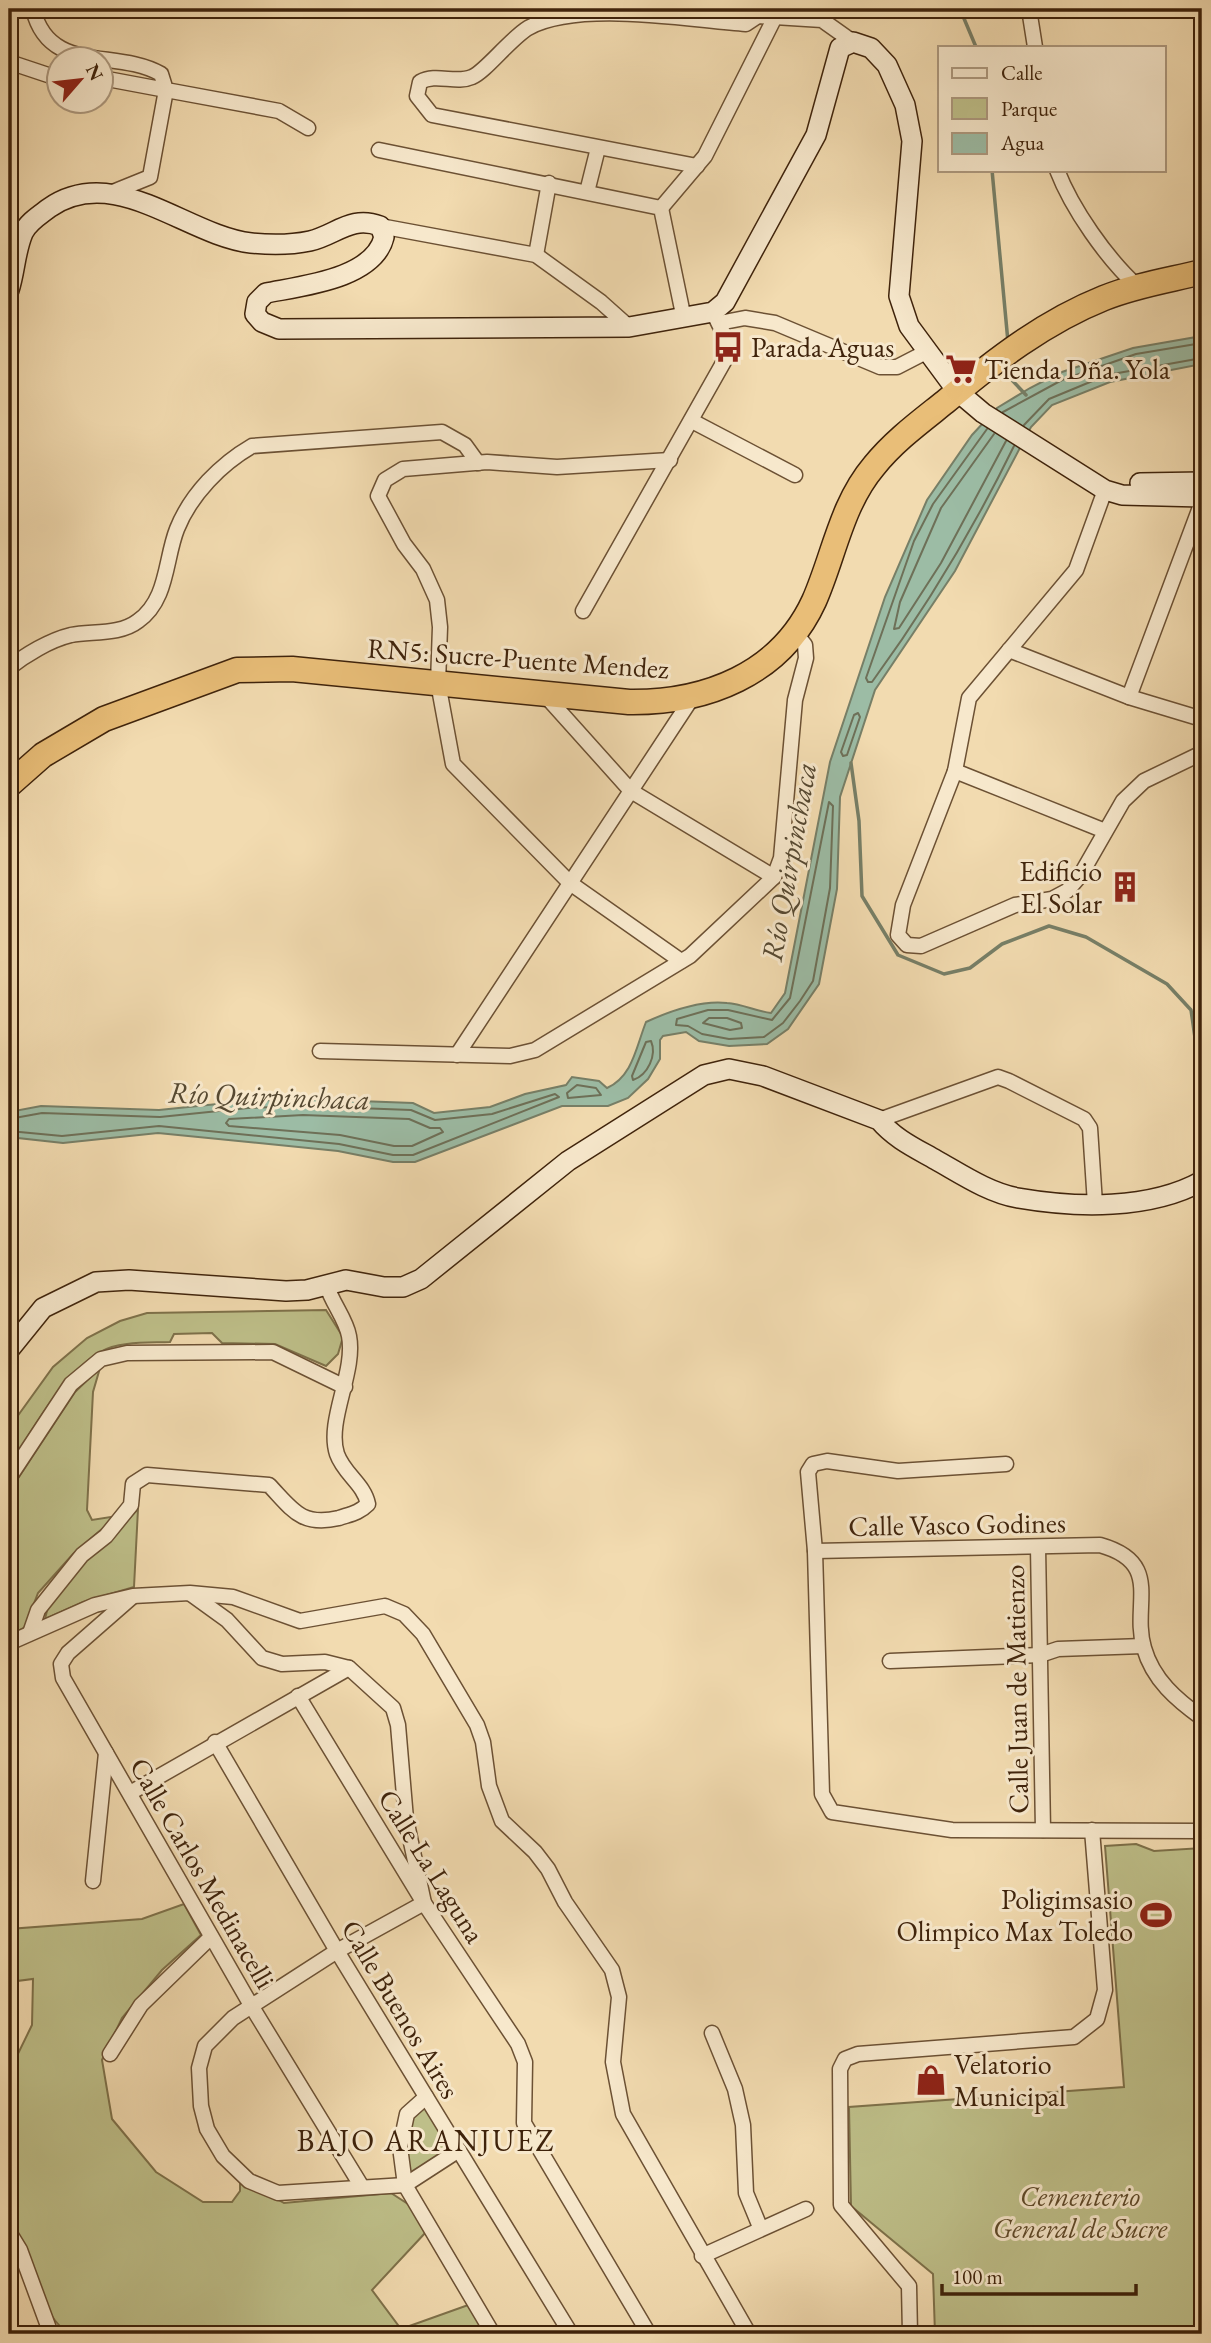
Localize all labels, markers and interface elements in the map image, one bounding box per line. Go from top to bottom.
north arrow [46,46,116,116]
legend [938,46,1166,172]
text: Calle [1001,59,1043,86]
text: N [80,60,110,85]
text: Parque [1001,95,1057,122]
text: Agua [1000,129,1045,156]
place label: Parada Aguas [751,329,894,365]
bus stop icon: Parada Aguas [711,330,745,364]
place label: Tienda Dña. Yola [984,351,1171,387]
supermarket icon: Tienda Dña. Yola [944,352,978,386]
street label: RN5: Sucre-Puente Mendez [366,630,670,687]
water label: Río Quirpinchaca [752,759,825,965]
place label: Edificio El Solar [1019,853,1103,921]
building icon: Edificio El Solar [1108,870,1142,904]
water label: Río Quirpinchaca [168,1072,370,1119]
street label: Calle Vasco Godines [848,1504,1066,1544]
street label: Calle Juan de Matienzo [996,1564,1036,1814]
street label: Calle Carlos Medinacelli [122,1751,284,1995]
street label: Calle La Laguna [370,1782,494,1950]
place label: Poligimsasio Olimpico Max Toledo [896,1881,1133,1949]
sports icon: Poligimsasio Olimpico Max Toledo [1139,1898,1173,1932]
street label: Calle Buenos Aires [334,1913,468,2105]
place label: Velatorio Municipal [954,2046,1066,2114]
shop icon: Velatorio Municipal [914,2063,948,2097]
district label: BAJO ARANJUEZ [297,2121,555,2160]
park label: Cementerio General de Sucre [993,2178,1168,2246]
scale bar [942,2252,1136,2296]
text: 100 m [952,2263,1003,2290]

